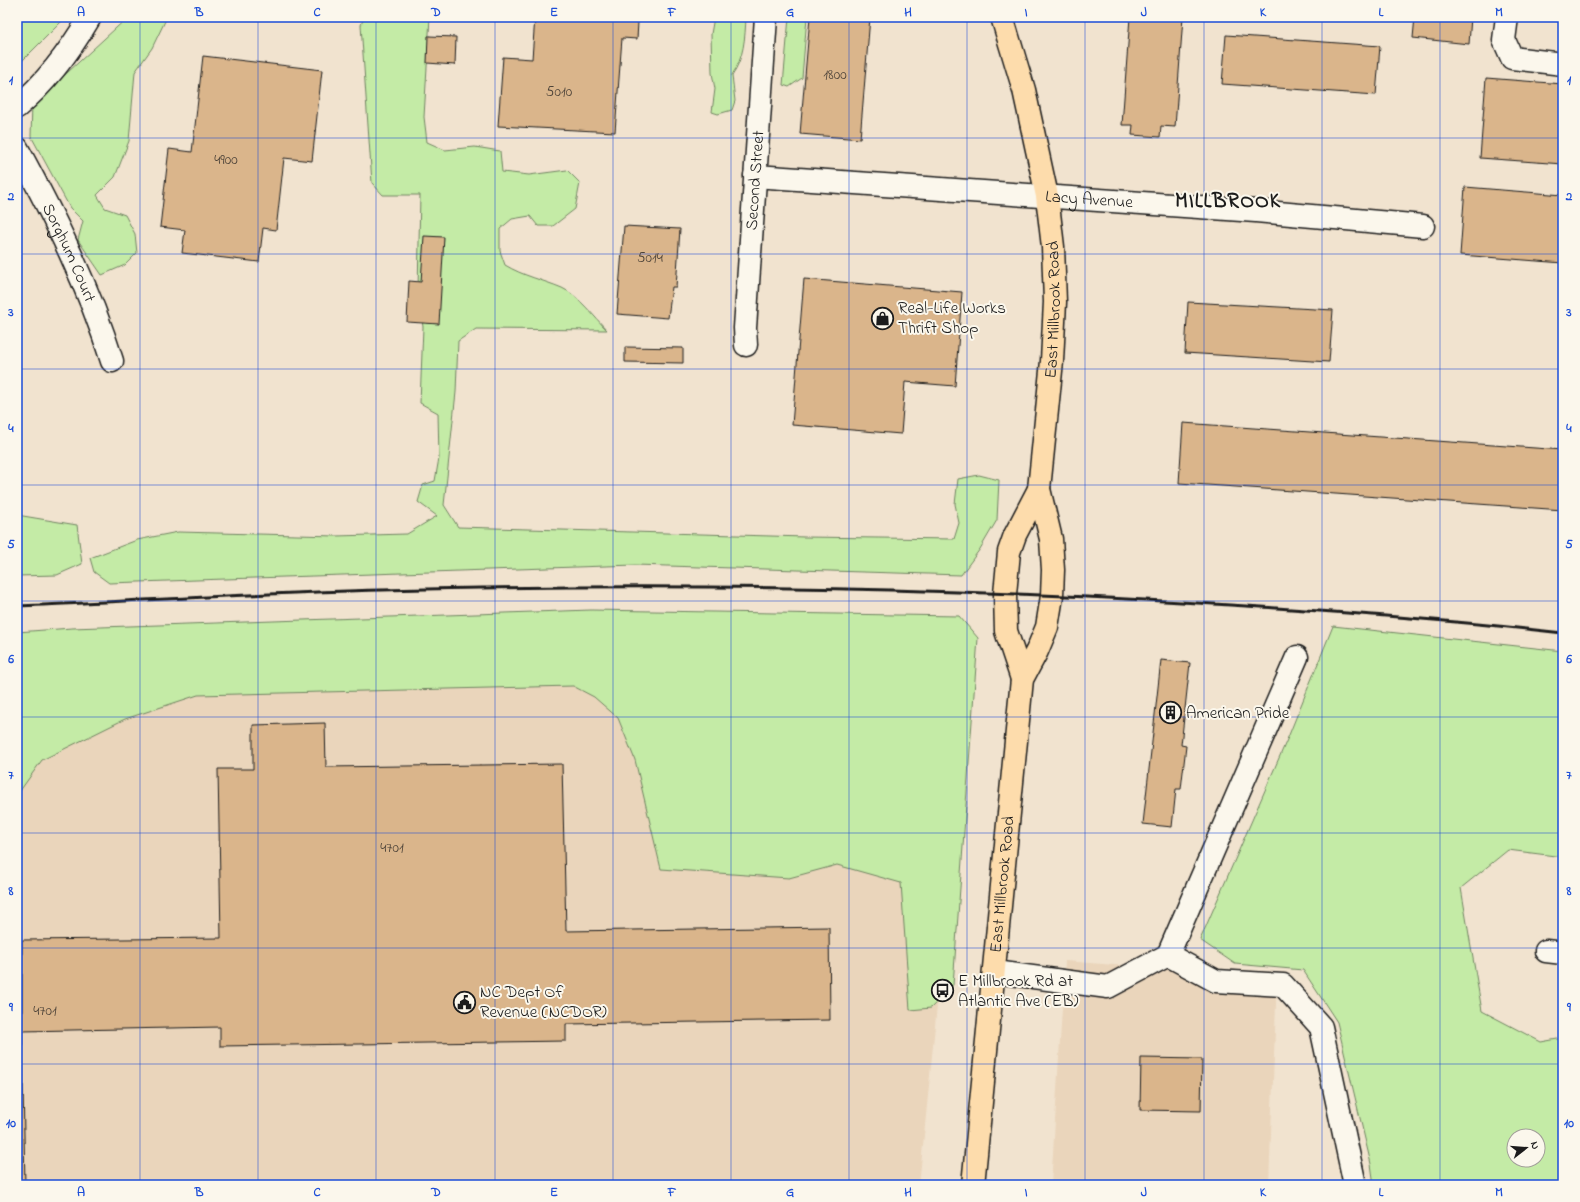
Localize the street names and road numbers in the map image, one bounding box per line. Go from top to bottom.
street label: Second Street [739,129,771,231]
street label: Lacy Avenue [1045,184,1134,215]
street label: Sorghum Court [36,199,102,306]
street label: East Millbrook Road [1038,239,1068,380]
street label: East Millbrook Road [983,814,1021,954]

